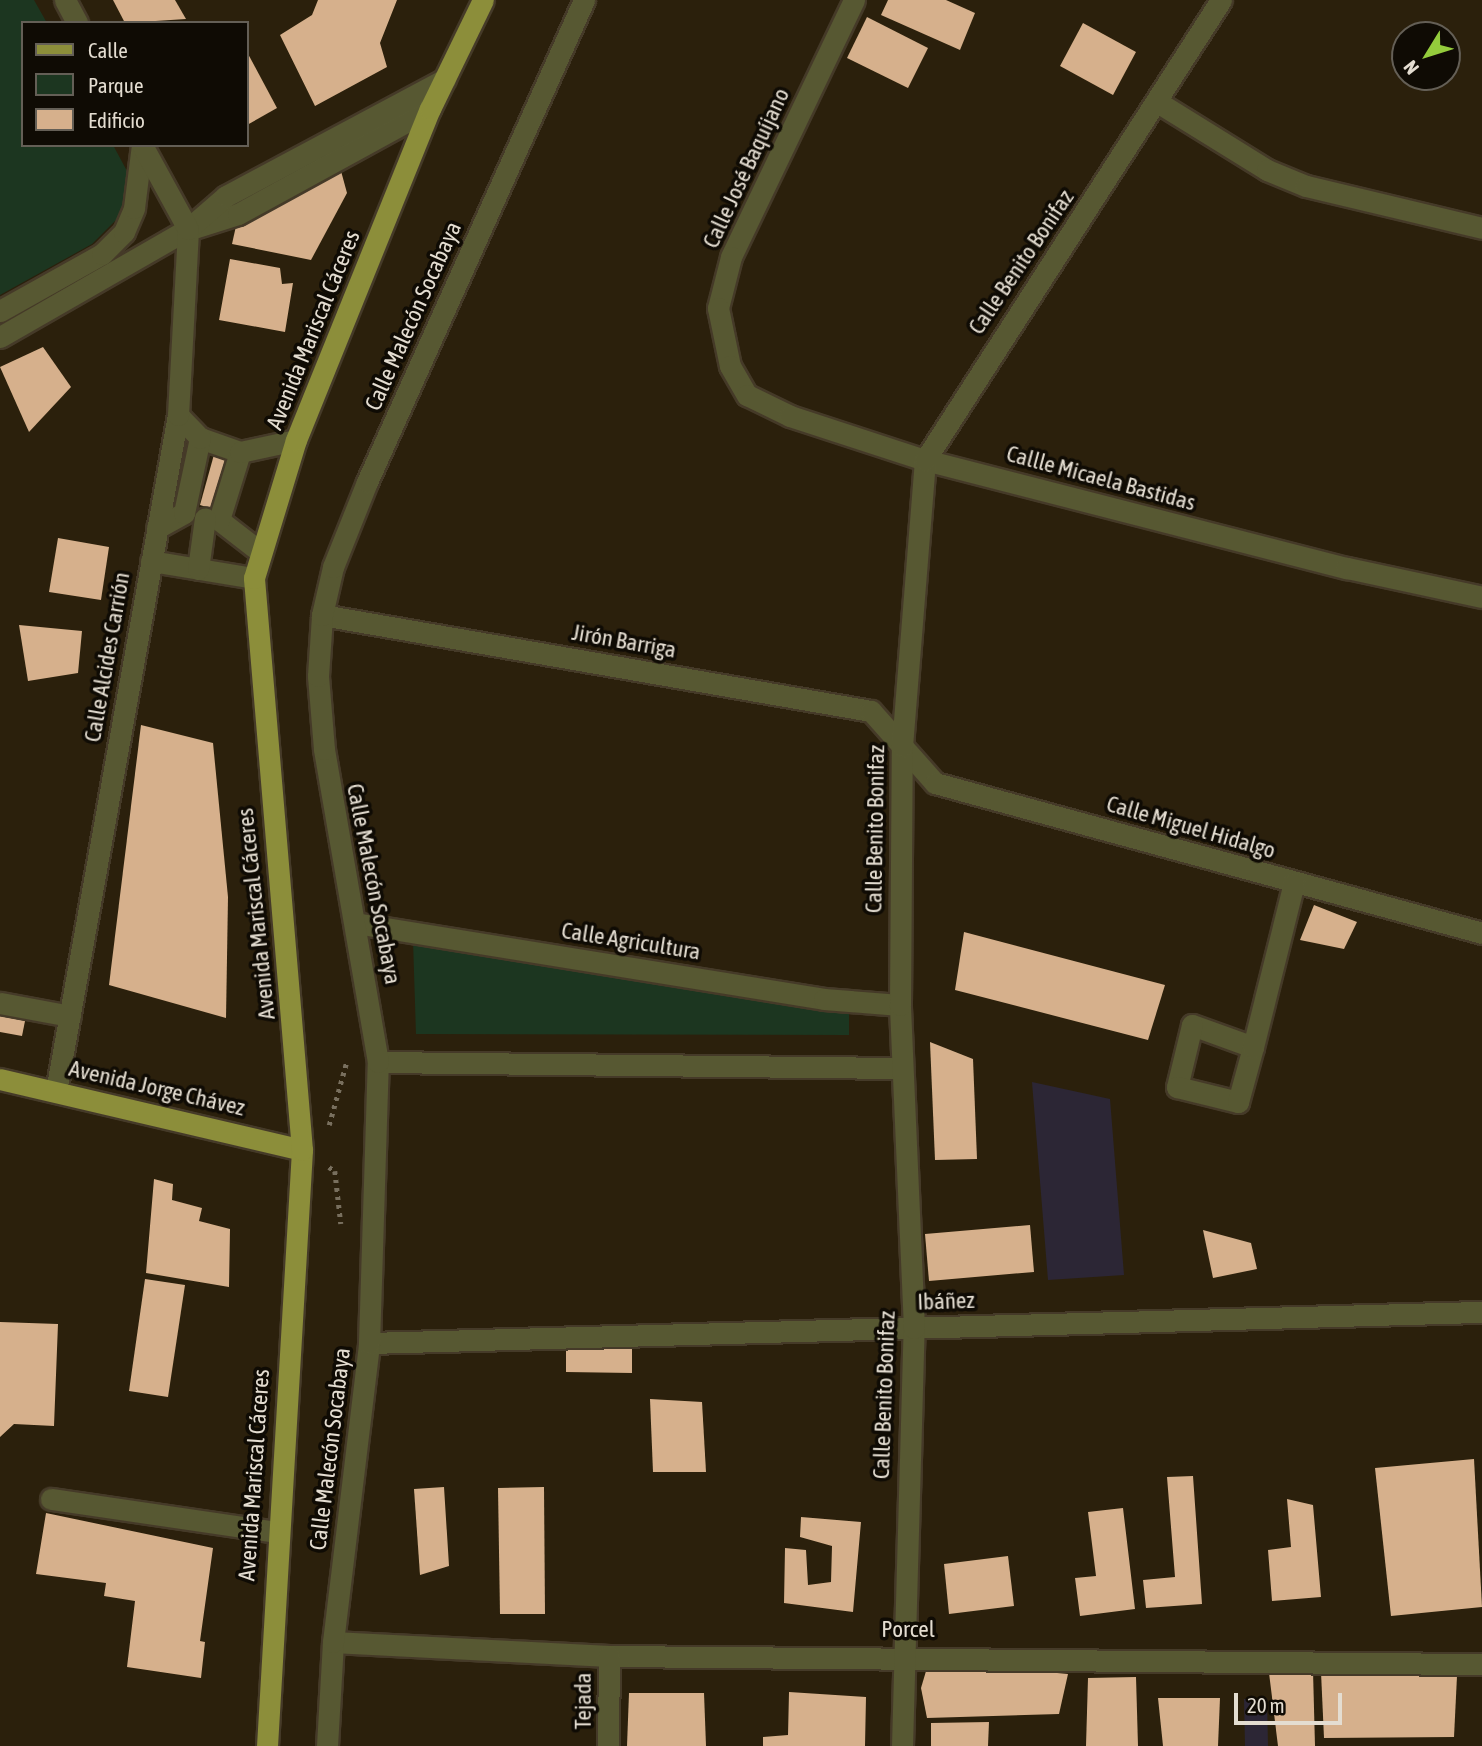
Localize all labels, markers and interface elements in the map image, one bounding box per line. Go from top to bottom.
legend [21,21,248,147]
north arrow [1391,21,1461,91]
text: Calle [88,38,128,62]
text: N [1399,57,1423,79]
text: Parque [88,73,143,97]
street label: Calle José Baquíjano [697,84,795,252]
text: Edificio [88,108,145,132]
street label: Calle Benito Bonifaz [963,185,1079,339]
street label: Calle Malecón Socabaya [359,217,467,415]
street label: Avenida Mariscal Cáceres [260,226,366,434]
street label: Callle Micaela Bastidas [1004,440,1198,516]
street label: Calle Alcides Carrión [78,570,136,744]
street label: Jirón Barriga [570,618,678,664]
street label: Calle Benito Bonifaz [860,745,890,913]
street label: Calle Malecón Socabaya [341,781,407,987]
street label: Calle Miguel Hidalgo [1103,790,1279,864]
street label: Avenida Mariscal Cáceres [231,807,281,1021]
street label: Calle Agricultura [560,916,702,966]
street label: Avenida Jorge Chávez [66,1054,248,1122]
street label: Ibáñez [917,1286,975,1316]
street label: Calle Benito Bonifaz [867,1310,901,1480]
street label: Calle Malecón Socabaya [304,1346,356,1552]
street label: Avenida Mariscal Cáceres [233,1368,275,1582]
street label: Porcel [881,1615,935,1643]
street label: Tejada [569,1673,597,1729]
scale bar [1237,1680,1346,1724]
text: 20 m [1247,1693,1285,1717]

